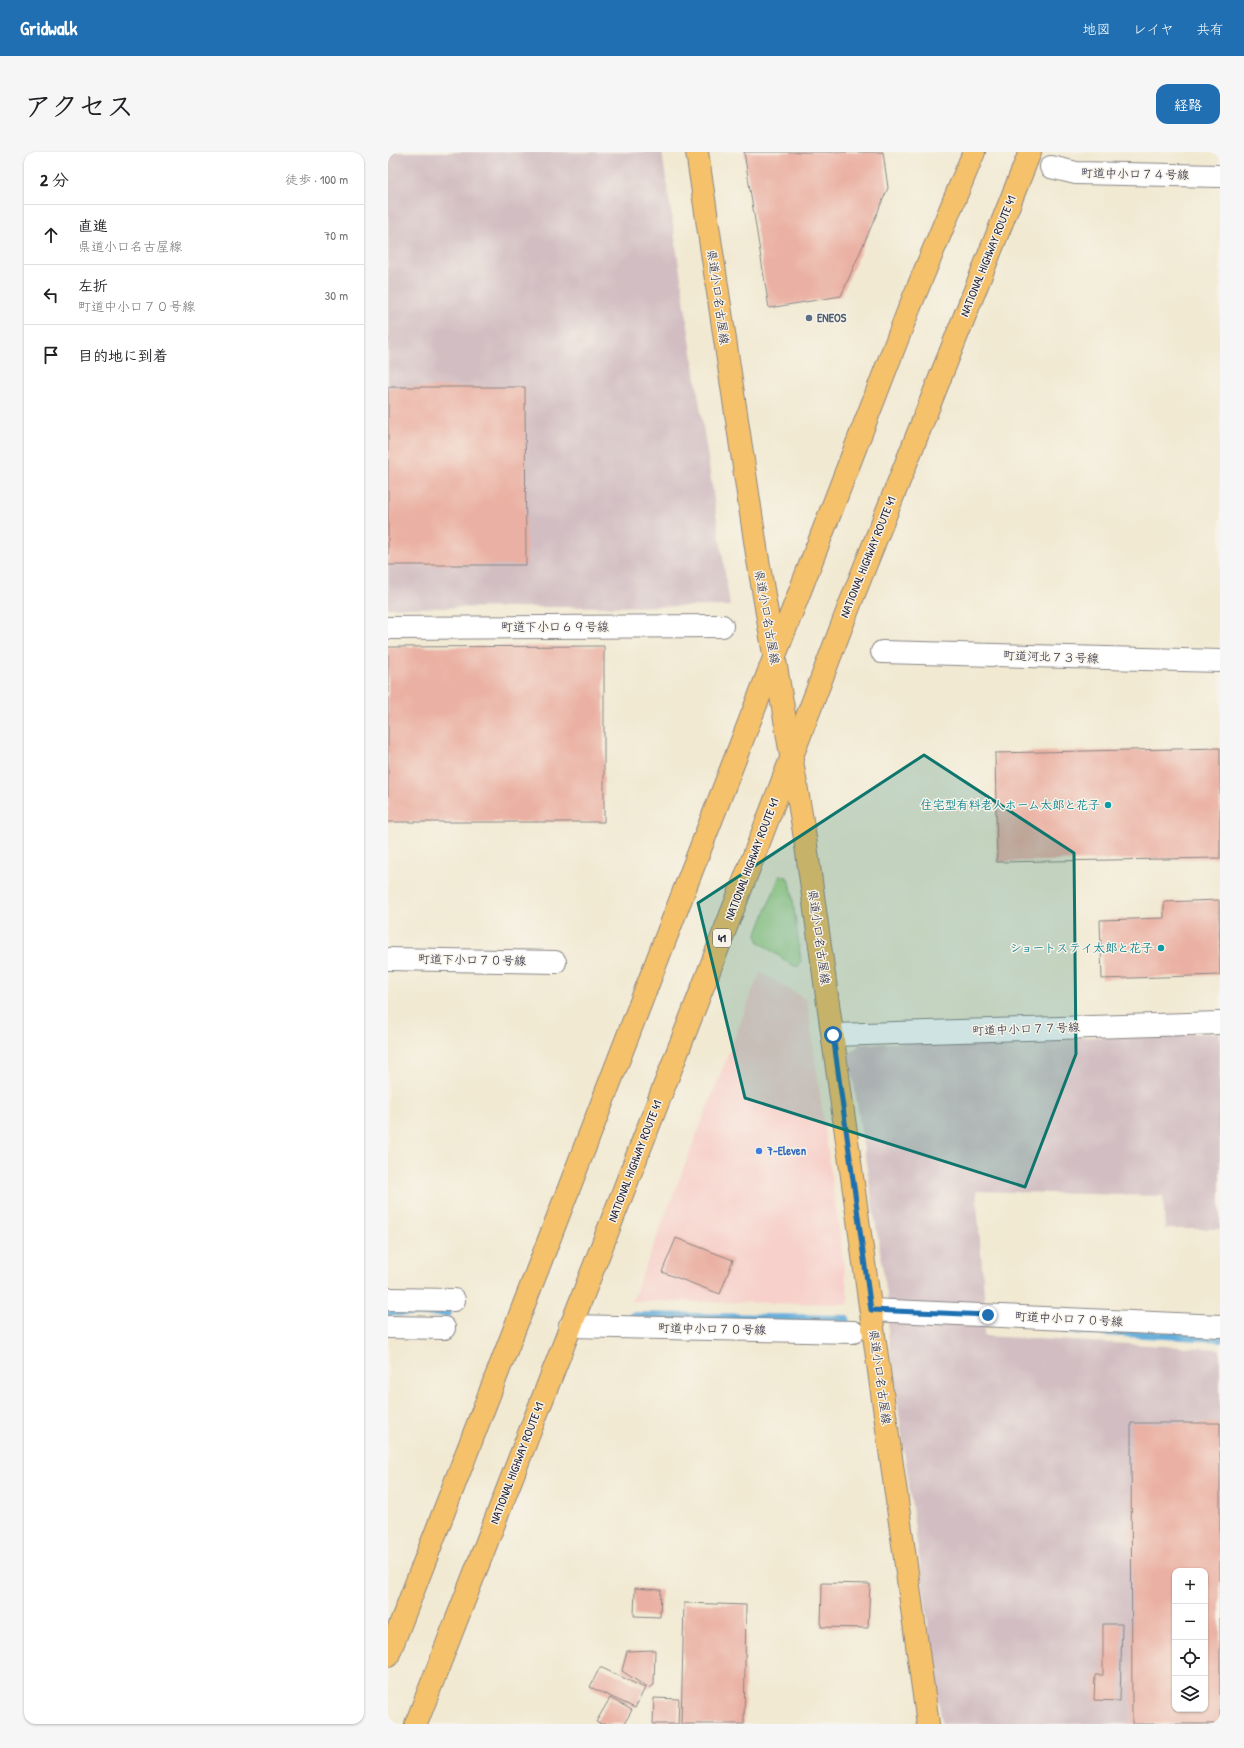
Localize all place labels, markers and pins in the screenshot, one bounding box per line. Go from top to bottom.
place label: ENEOS [817,309,847,326]
marker: ENEOS [804,313,814,323]
place label: 住宅型有料老人ホーム太郎と花子 [920,796,1100,813]
marker: 住宅型有料老人ホーム太郎と花子 [1103,800,1113,810]
place label: ショートステイ太郎と花子 [1010,939,1153,956]
marker: ショートステイ太郎と花子 [1156,943,1166,953]
place label: 7-Eleven [766,1142,807,1159]
marker: 7-Eleven [754,1146,764,1156]

